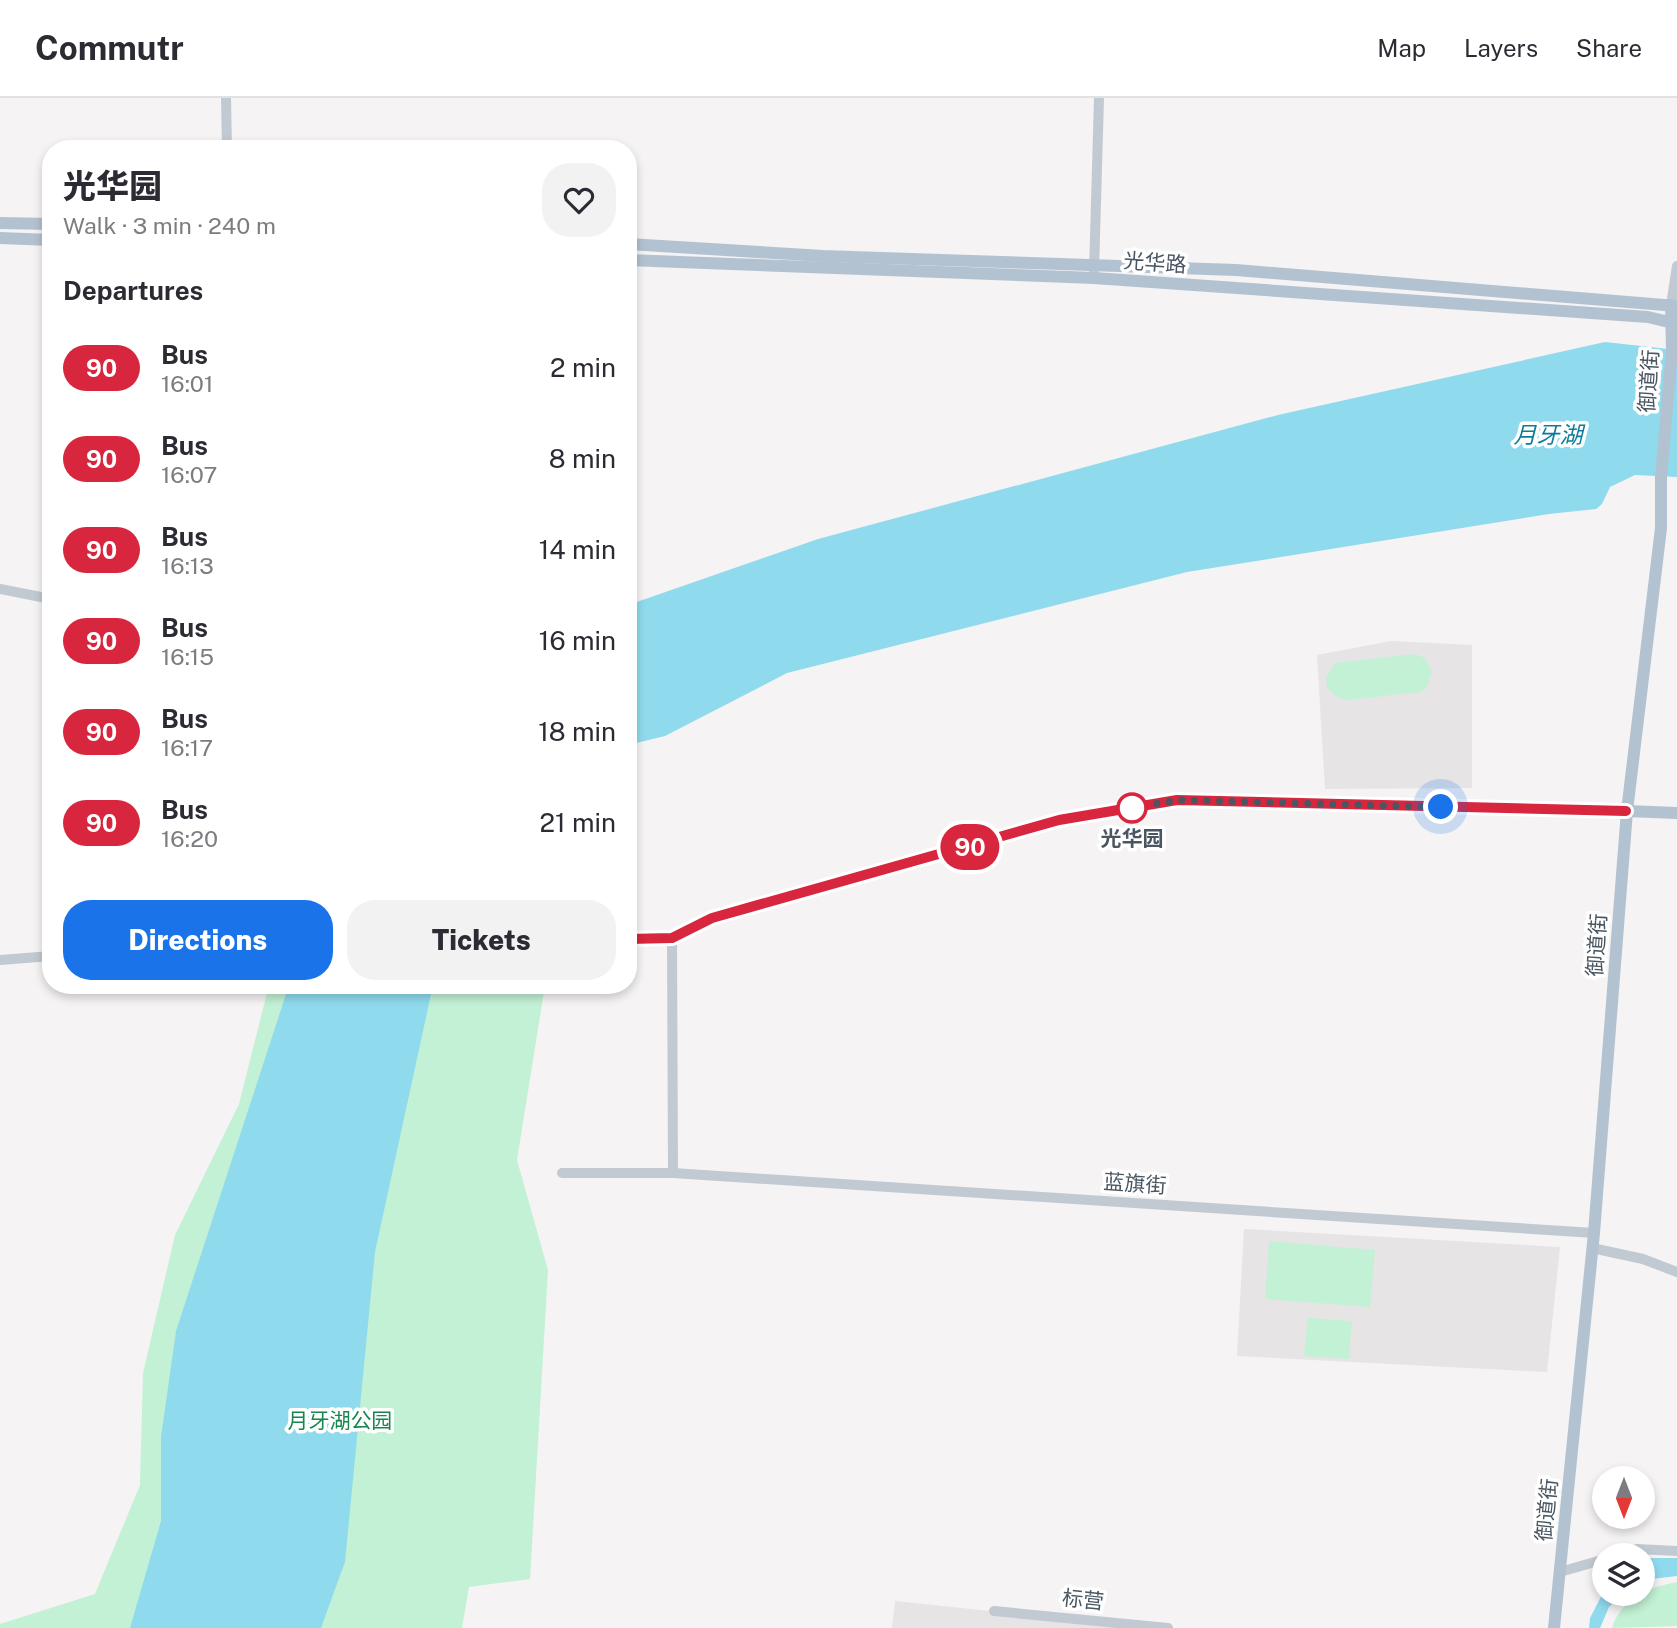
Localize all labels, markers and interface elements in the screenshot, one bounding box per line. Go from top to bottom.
text: Commutr [35,29,184,67]
text: Map [1377,34,1426,62]
text: Layers [1464,34,1538,62]
text: Share [1576,34,1642,62]
button: heart [542,163,616,237]
text: 光华园 [63,167,162,205]
text: Walk · 3 min · 240 m [63,212,276,239]
street label: 光华路 [1123,248,1187,277]
text: Departures [63,275,203,306]
text: Bus [161,339,208,370]
street label: 御道街 [1634,349,1663,413]
text: 2 min [550,352,616,383]
text: 90 [86,354,117,382]
text: 16:01 [161,370,213,397]
water label: 月牙湖 [1514,421,1586,448]
text: Bus [161,430,208,461]
text: 8 min [549,443,616,474]
text: 90 [86,445,117,473]
text: 16:07 [161,461,217,488]
text: Bus [161,521,208,552]
text: 14 min [539,534,616,565]
text: 90 [86,536,117,564]
text: 16:13 [161,552,214,579]
text: Bus [161,612,208,643]
text: 16 min [539,625,616,656]
text: 90 [86,627,117,655]
text: 16:15 [161,643,214,670]
text: Bus [161,703,208,734]
text: 18 min [538,716,616,747]
text: 90 [86,718,117,746]
text: 16:17 [161,734,213,761]
your location [1423,789,1458,824]
marker: 光华园 [1117,793,1147,823]
text: Bus [161,794,208,825]
text: 21 min [540,807,616,838]
text: 90 [86,809,117,837]
line badge: 90 [939,824,1002,870]
text: 16:20 [161,825,218,852]
place label: 光华园 [1101,826,1164,851]
text: 90 [954,833,986,861]
button: Directions [63,900,333,980]
button: Tickets [347,900,616,980]
street label: 御道街 [1582,913,1611,977]
street label: 蓝旗街 [1103,1169,1167,1198]
park label: 月牙湖公园 [288,1408,393,1433]
north arrow [1592,1466,1656,1530]
map controls [1592,1466,1655,1606]
street label: 御道街 [1531,1477,1562,1543]
button: layers [1592,1543,1655,1606]
street label: 标营 [1061,1585,1105,1614]

